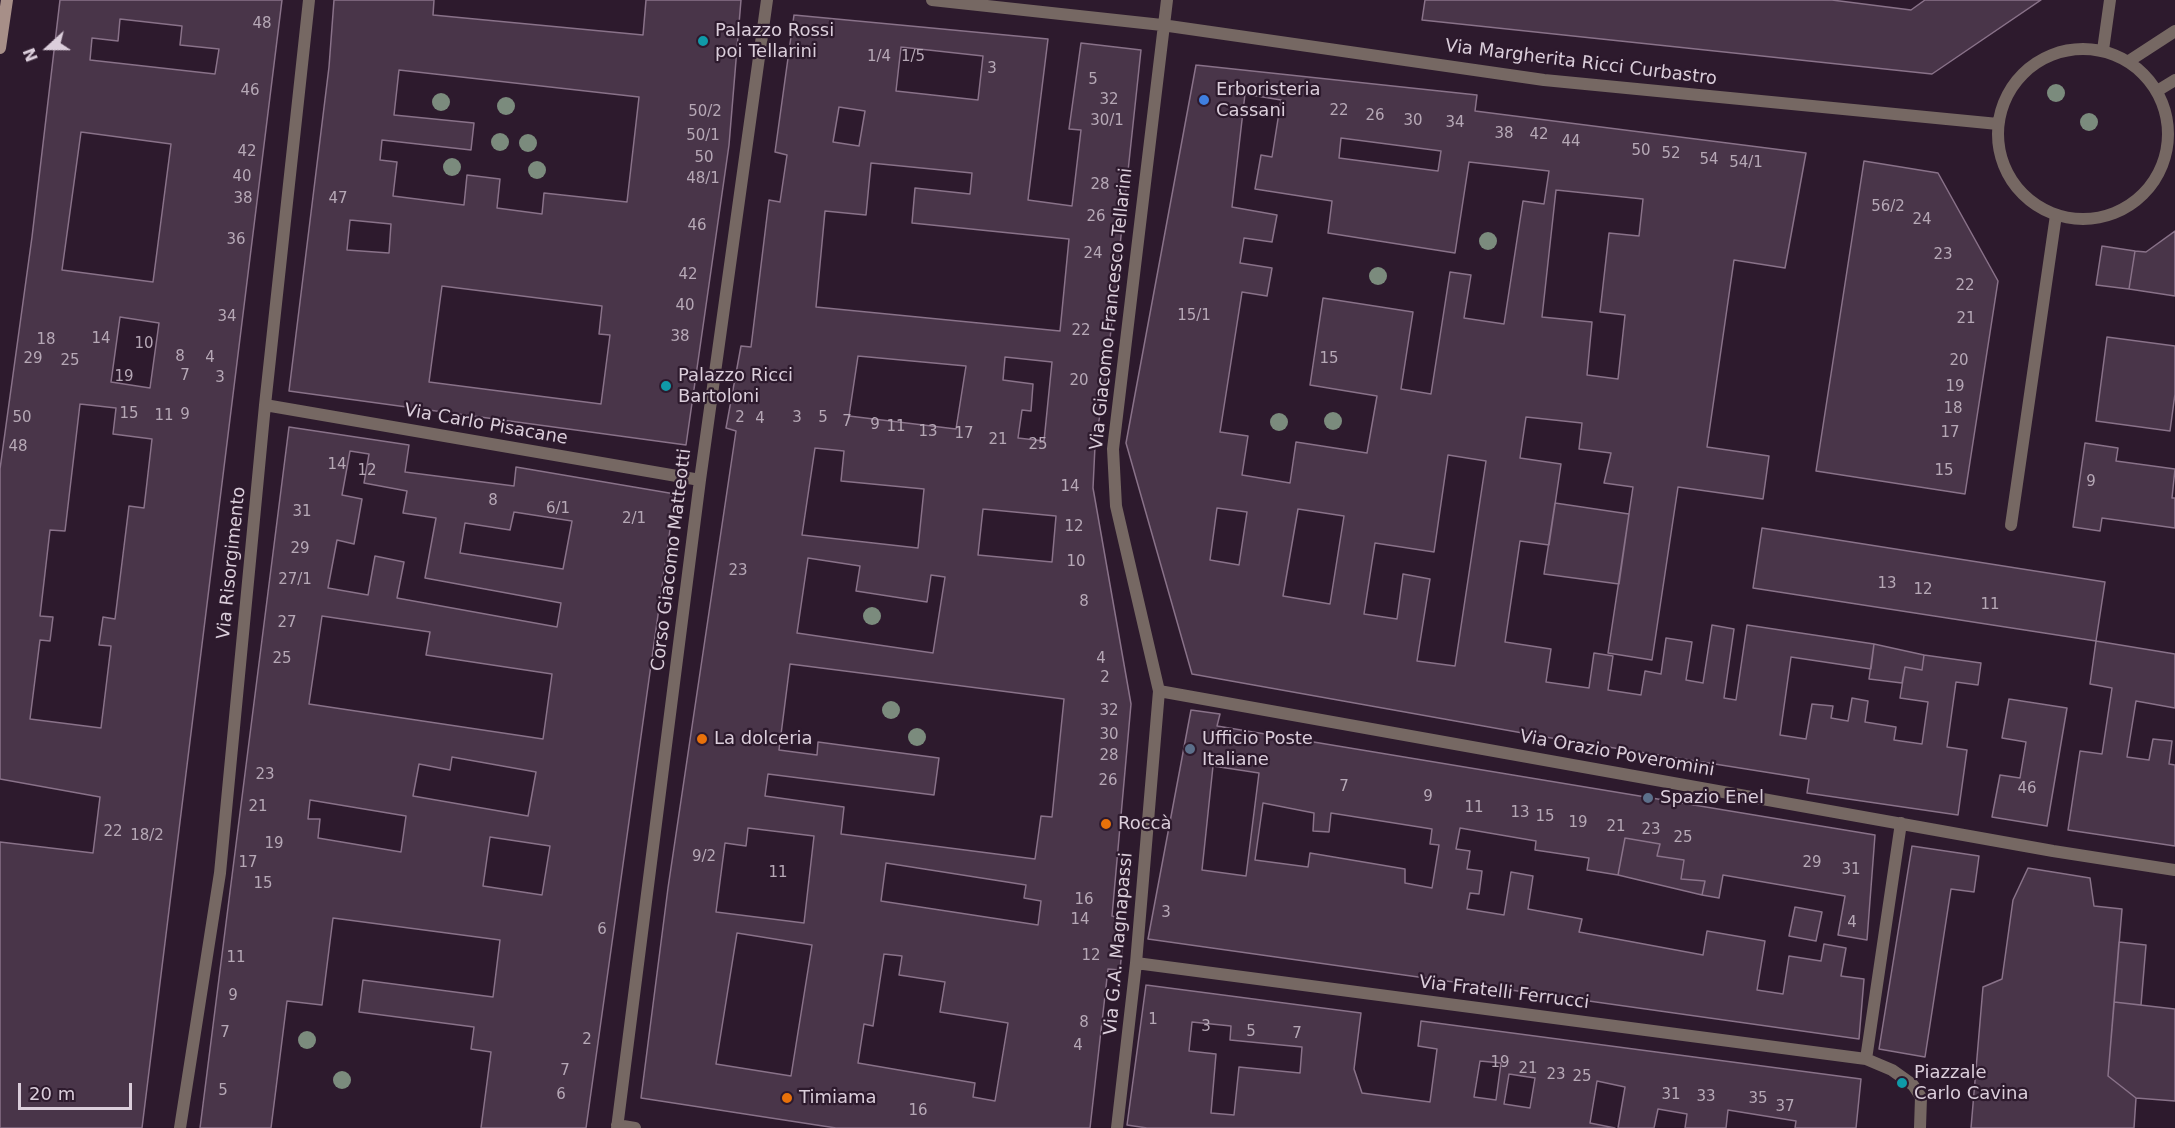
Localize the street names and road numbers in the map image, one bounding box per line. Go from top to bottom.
street label: Via Margherita Ricci Curbastro [1444,36,1718,90]
street label: Via Giacomo Francesco Tellarini [1086,167,1138,451]
street label: Via Carlo Pisacane [403,400,569,450]
street label: Corso Giacomo Matteotti [648,447,696,673]
street label: Via Risorgimento [213,486,251,640]
street label: Via Orazio Poveromini [1518,726,1716,782]
street label: Via G.A. Magnapassi [1100,852,1138,1036]
street label: Via Fratelli Ferrucci [1418,972,1590,1014]

